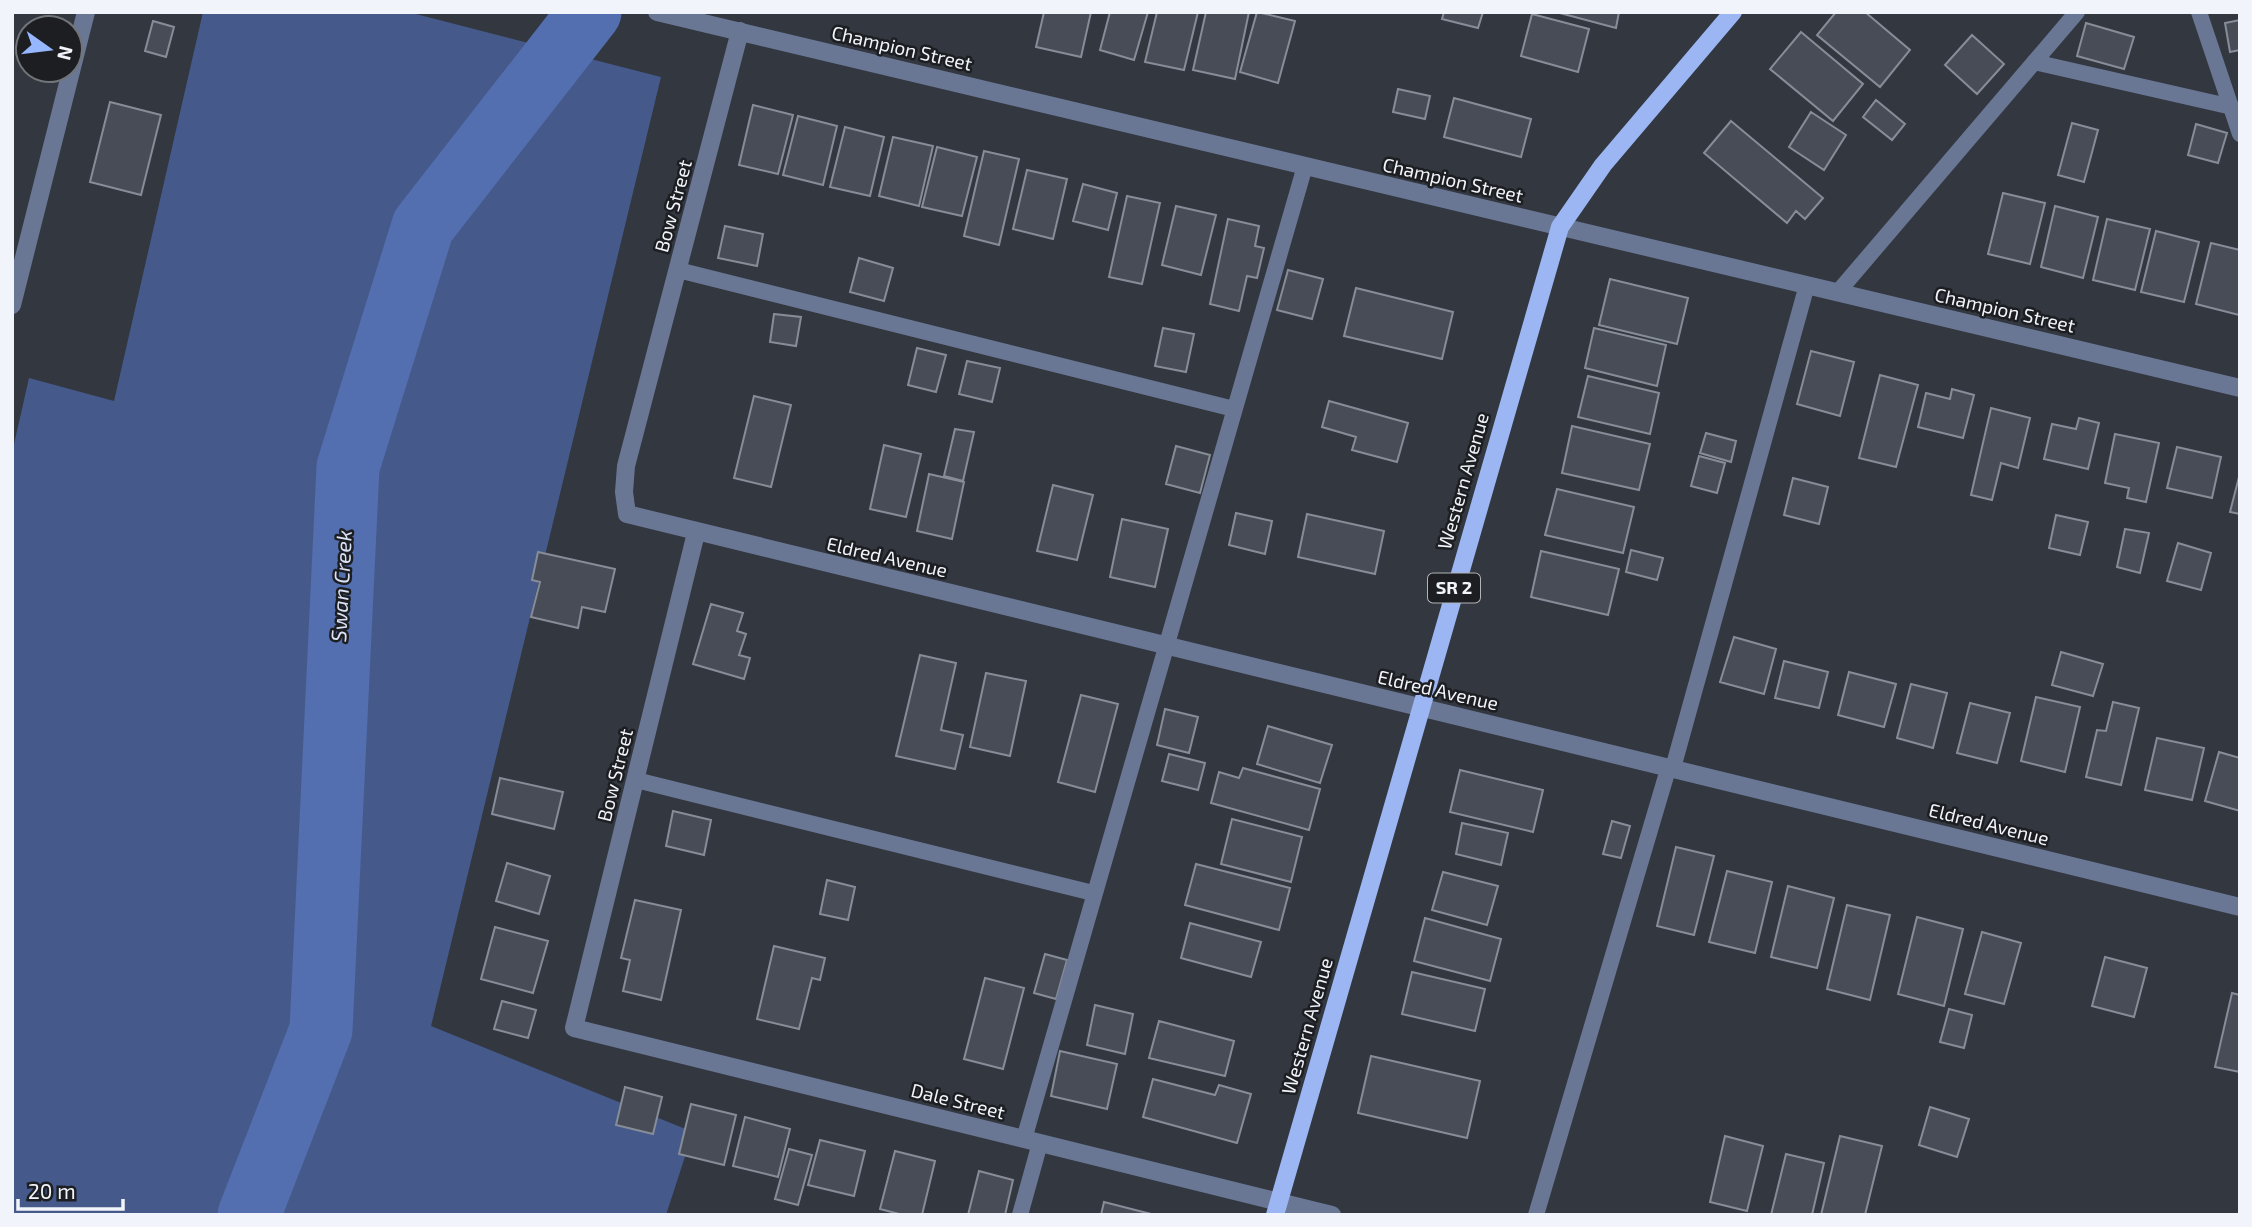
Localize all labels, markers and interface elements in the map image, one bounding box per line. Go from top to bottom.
north arrow [14,14,84,84]
street label: Champion Street [830,20,975,75]
text: N [53,44,79,63]
street label: Champion Street [1381,152,1526,207]
street label: Bow Street [649,157,696,255]
street label: Champion Street [1933,282,2078,337]
street label: Western Avenue [1432,410,1493,552]
water label: Swan Creek [325,529,356,642]
street label: Eldred Avenue [825,531,950,582]
road number: SR 2 [1428,574,1480,602]
street label: Eldred Avenue [1376,664,1501,715]
street label: Bow Street [592,726,637,824]
street label: Eldred Avenue [1927,797,2052,850]
street label: Western Avenue [1276,955,1337,1097]
street label: Dale Street [909,1078,1007,1123]
scale bar [18,1168,122,1212]
text: 20 m [28,1178,76,1203]

